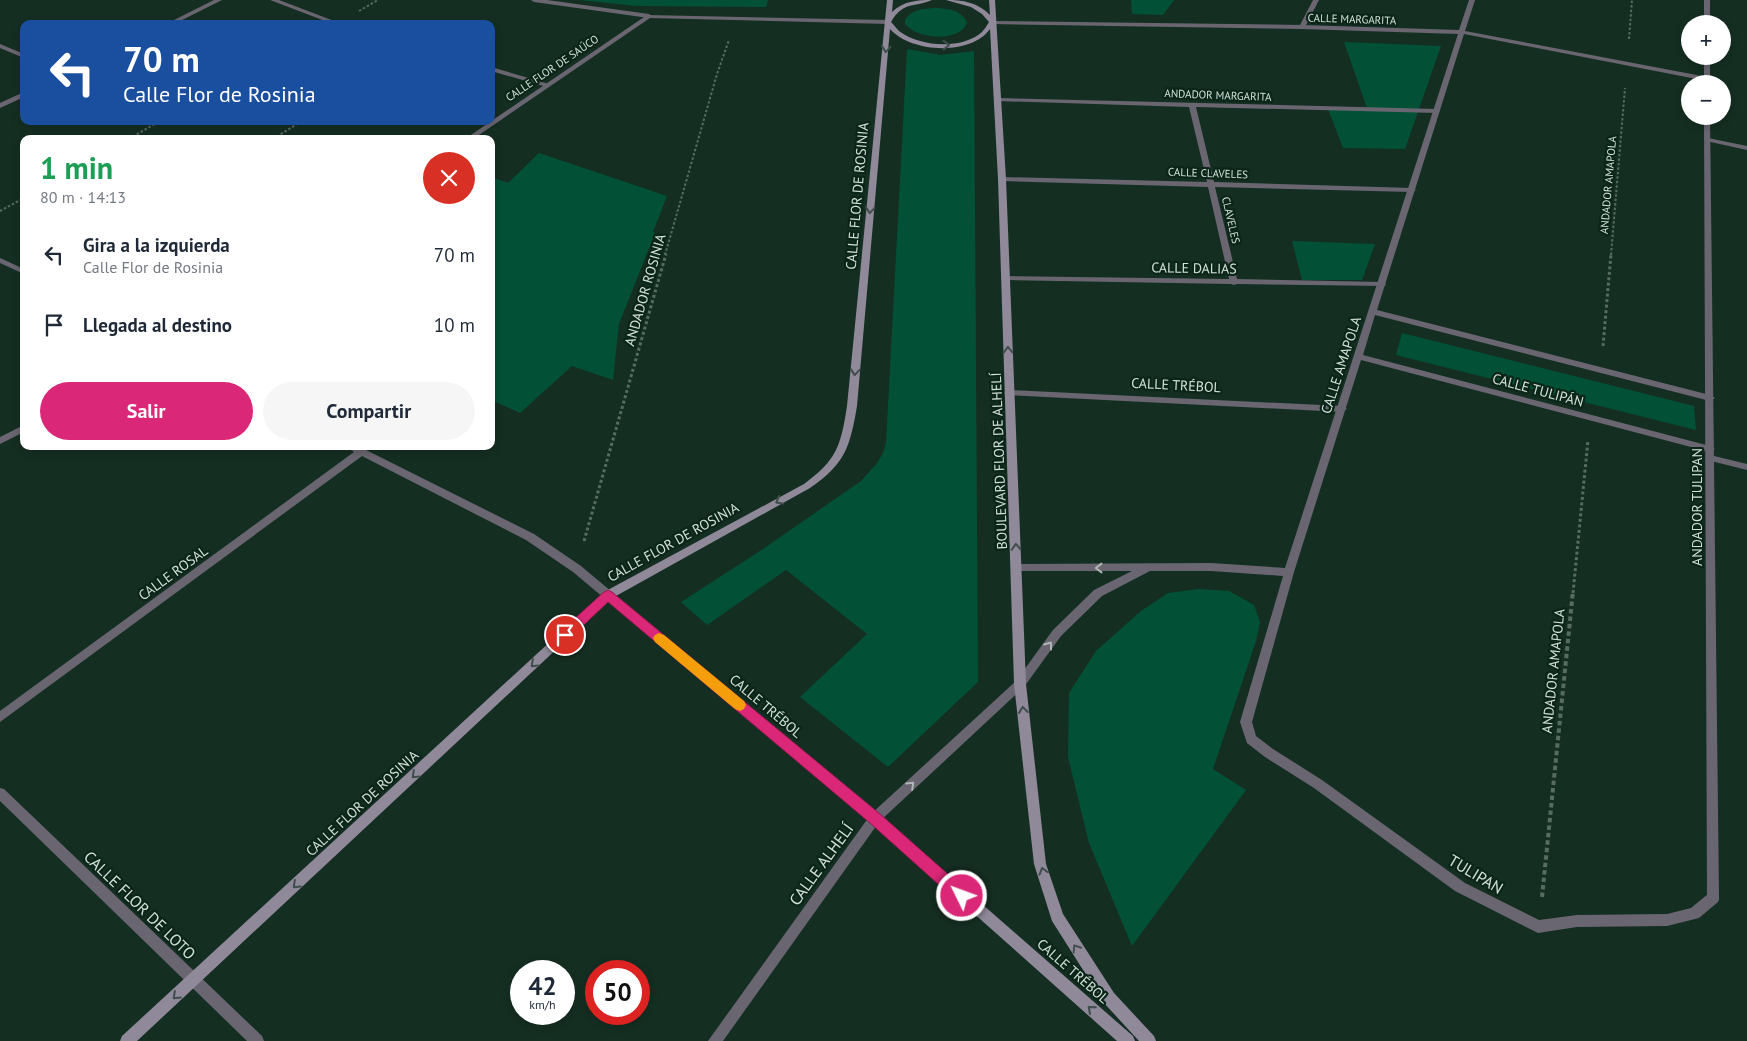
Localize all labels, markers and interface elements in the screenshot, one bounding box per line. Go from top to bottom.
street label: CALLE MARGARITA [1308,10,1397,28]
map controls [1681,15,1731,125]
button: + [1681,15,1731,65]
street label: CALLE FLOR DE SAÚCO [503,32,601,104]
text: 70 m [123,36,200,82]
icon: left [40,40,105,105]
one-way arrow [942,40,950,51]
one-way arrow [880,45,891,53]
button: − [1681,75,1731,125]
text: Calle Flor de Rosinia [123,80,316,108]
street label: ANDADOR MARGARITA [1164,86,1272,104]
street label: CALLE FLOR DE ROSINIA [842,121,872,270]
street label: ANDADOR AMAPOLA [1597,135,1619,235]
text: 1 min [40,148,113,187]
button: close [423,152,475,204]
street label: CALLE CLAVELES [1168,165,1248,181]
text: 80 m · 14:13 [40,187,126,207]
street label: CLAVELES [1219,195,1243,245]
one-way arrow [865,207,876,215]
street label: ANDADOR ROSINIA [620,231,670,348]
text: Gira a la izquierda [83,233,230,257]
icon: left [40,241,68,269]
text: 70 m [434,243,475,267]
text: Calle Flor de Rosinia [83,257,223,277]
street label: CALLE DALIAS [1151,258,1237,278]
icon: arrive [40,311,68,339]
text: Llegada al destino [83,313,232,337]
text: 10 m [434,313,475,337]
street label: CALLE AMAPOLA [1317,313,1365,416]
one-way arrow [1003,346,1013,354]
one-way arrow [850,368,861,376]
street label: CALLE TULIPÁN [1490,369,1586,411]
street label: BOULEVARD FLOR DE ALHELÍ [987,371,1011,550]
street label: CALLE TRÉBOL [1131,374,1221,396]
button: Salir [40,382,253,440]
button: Compartir [263,382,475,440]
street label: ANDADOR TULIPAN [1688,448,1706,566]
one-way arrow [775,495,784,505]
street label: CALLE FLOR DE ROSINIA [604,498,743,586]
street label: CALLE ROSAL [135,542,211,604]
one-way arrow [1011,543,1021,551]
one-way arrow [1094,562,1102,573]
street label: ANDADOR AMAPOLA [1538,607,1569,734]
pin [544,614,586,656]
icon: arrive [551,621,579,649]
one-way arrow [1043,642,1051,651]
one-way arrow [530,658,539,667]
street label: CALLE TRÉBOL [726,670,806,742]
one-way arrow [1018,705,1029,713]
street label: CALLE FLOR DE ROSINIA [302,746,423,860]
one-way arrow [411,769,420,778]
one-way arrow [905,782,914,791]
street label: CALLE ALHELÍ [784,819,858,909]
street label: CALLE FLOR DE LOTO [80,847,200,963]
street label: TULIPAN [1445,850,1507,898]
one-way arrow [1038,867,1048,875]
position arrow [935,869,987,921]
one-way arrow [292,879,301,888]
street label: CALLE TRÉBOL [1033,935,1113,1007]
one-way arrow [1073,944,1083,953]
speed limit sign: 50 [585,960,650,1025]
text: 42 [528,970,557,1002]
one-way arrow [173,990,182,999]
text: km/h [529,997,556,1012]
one-way arrow [1088,1006,1097,1015]

